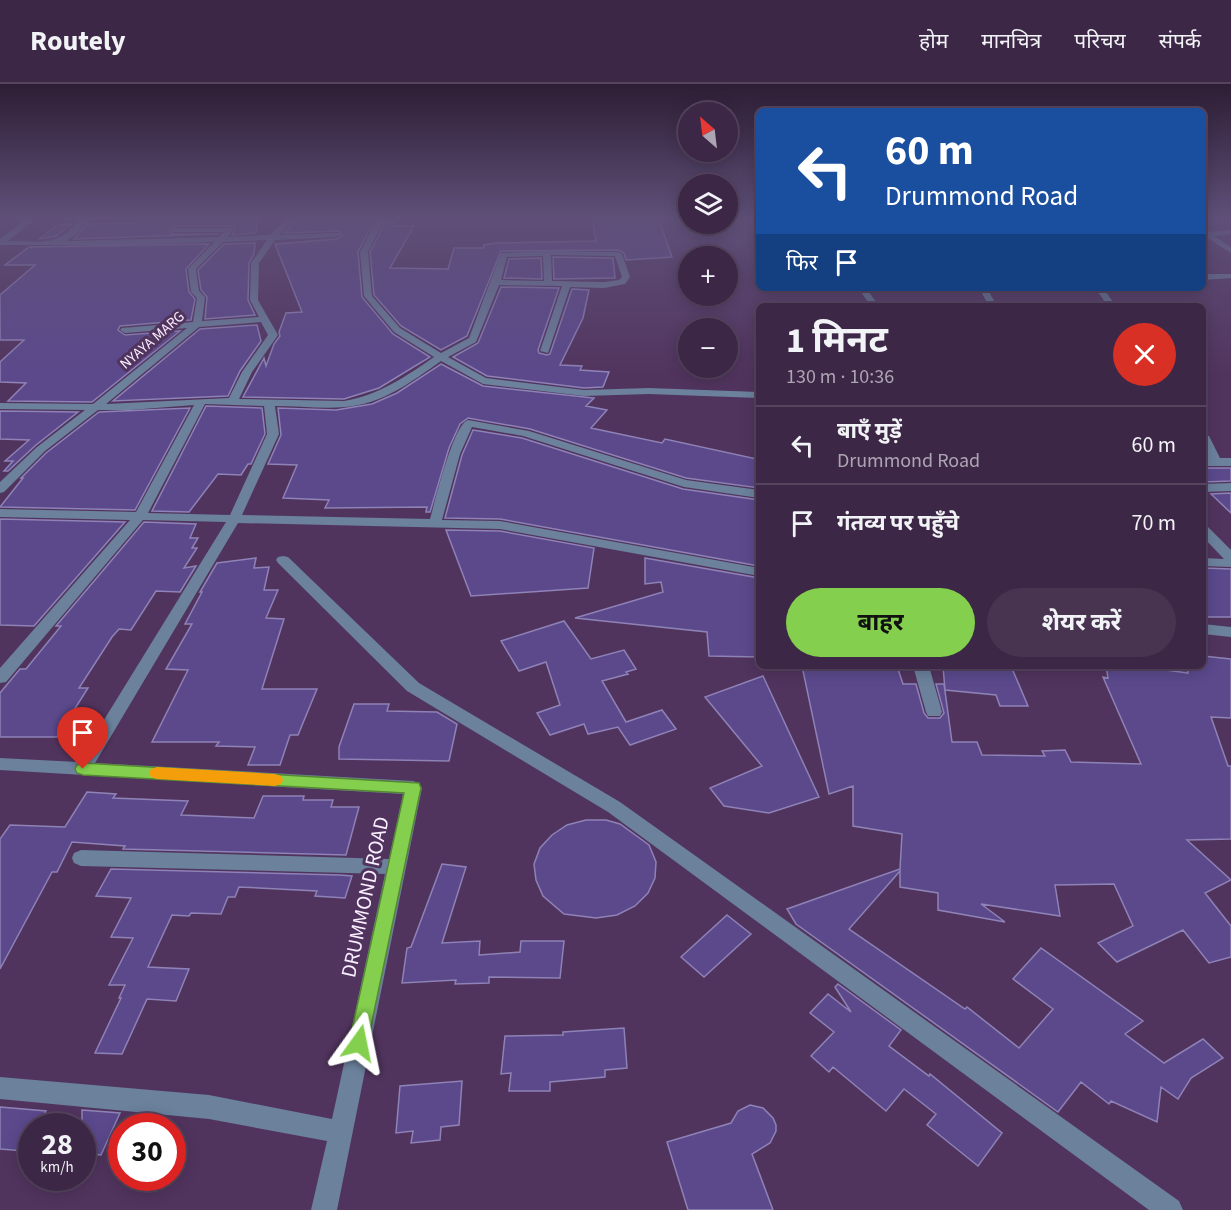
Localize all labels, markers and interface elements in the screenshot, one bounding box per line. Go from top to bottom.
text: Routely [30,21,126,61]
text: होम [919,26,948,56]
text: मानचित्र [981,26,1041,56]
text: परिचय [1074,26,1126,56]
text: संपर्क [1159,26,1201,56]
north arrow [678,102,738,162]
map controls [678,102,738,378]
text: 60 m [885,121,974,181]
icon: left [786,132,864,210]
button: layers [678,174,738,234]
text: Drummond Road [885,177,1078,216]
button: + [678,246,738,306]
icon: arrive [830,246,863,279]
text: फिर [786,247,818,279]
street label: NYAYA MARG [115,306,189,374]
text: 1 मिनट [786,315,888,366]
button: − [678,318,738,378]
button: close [1113,323,1176,386]
text: 130 m · 10:36 [786,363,894,391]
text: बाएँ मुड़ें [837,415,902,447]
icon: left [786,429,819,462]
text: 60 m [1131,429,1176,461]
text: Drummond Road [837,447,980,475]
icon: arrive [786,507,819,540]
text: गंतव्य पर पहुँचे [837,507,959,539]
text: 70 m [1131,507,1176,539]
button: बाहर [786,588,975,657]
button: शेयर करें [987,588,1176,657]
pin [57,707,108,769]
icon: arrive [66,716,99,749]
street label: DRUMMOND ROAD [333,814,397,980]
position arrow [327,1011,391,1075]
speed limit sign: 30 [108,1113,186,1191]
text: 28 [41,1123,73,1166]
text: km/h [40,1157,74,1178]

